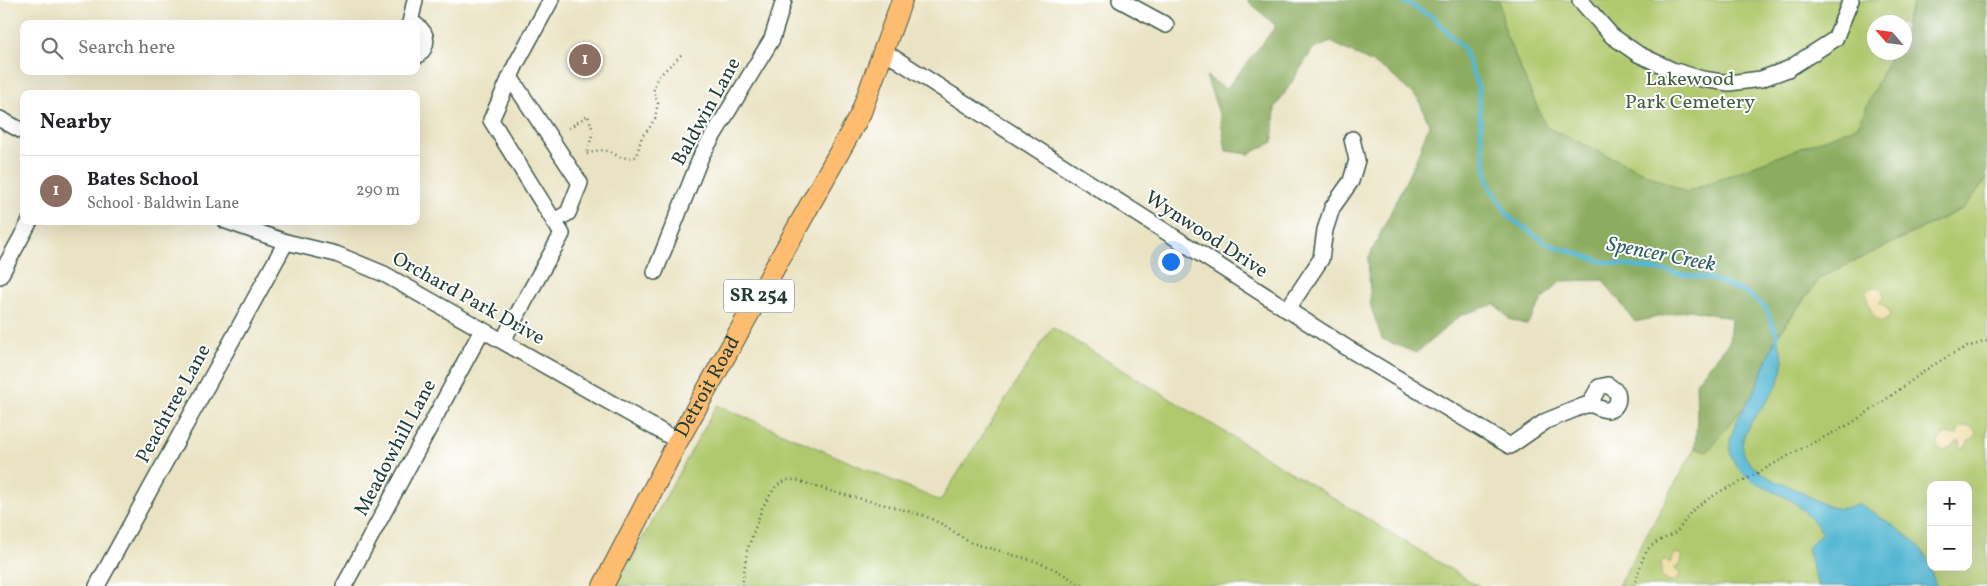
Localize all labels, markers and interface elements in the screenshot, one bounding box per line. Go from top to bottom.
north arrow [1867,15,1912,60]
search box [20,20,420,75]
icon: search [38,34,66,62]
text: Search here [78,35,175,61]
pin: 1 [569,41,601,79]
street label: Baldwin Lane [666,53,748,171]
park label: Lakewood Park Cemetery [1625,66,1755,117]
text: Nearby [40,108,111,137]
text: Bates School [87,167,199,193]
text: 1 [53,180,59,202]
text: 290 m [356,180,400,202]
street label: Wynwood Drive [1139,185,1273,285]
text: School · Baldwin Lane [87,193,239,215]
water label: Spencer Creek [1604,230,1718,280]
street label: Orchard Park Drive [387,245,549,353]
your location [1158,249,1184,275]
road number: SR 254 [724,280,794,312]
street label: Detroit Road [668,331,748,443]
street label: Peachtree Lane [130,340,218,468]
street label: Meadowhill Lane [348,375,444,521]
map controls [1927,481,1972,571]
button: + [1927,481,1972,526]
button: − [1927,526,1972,571]

